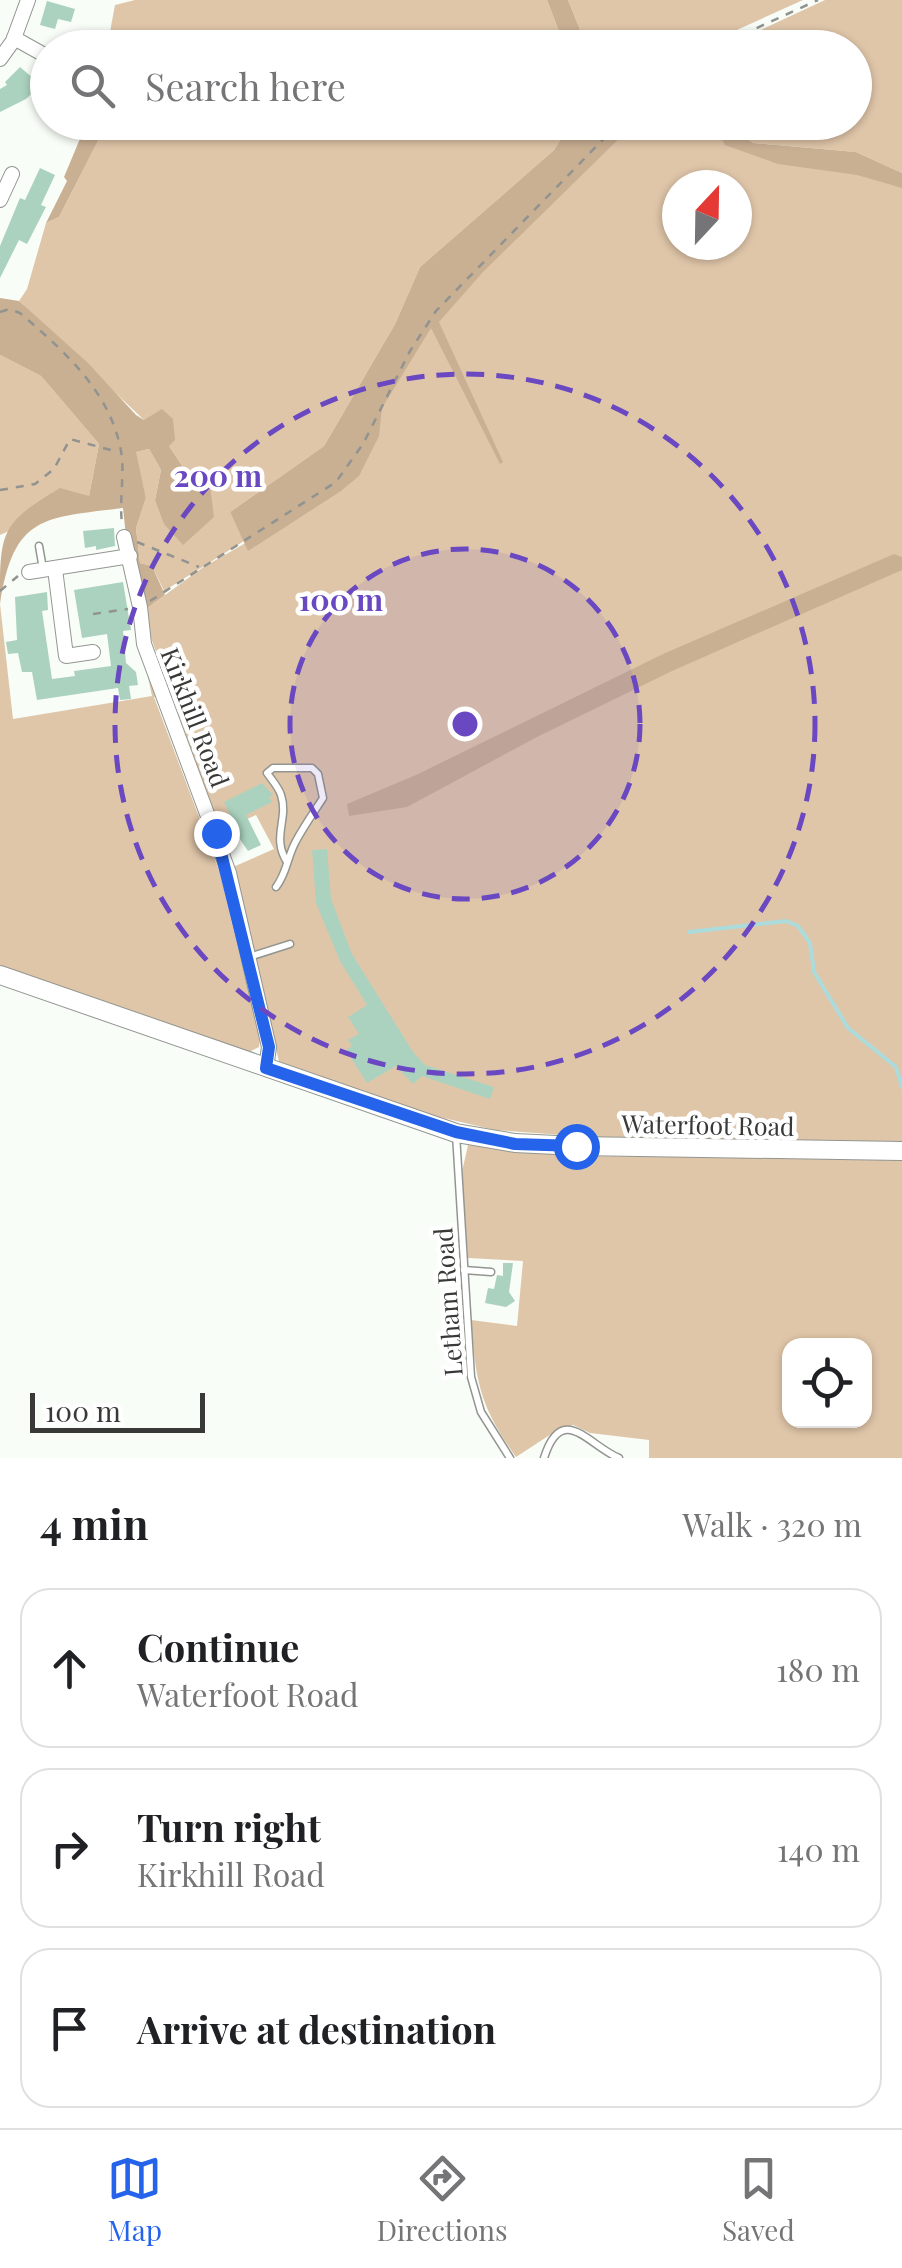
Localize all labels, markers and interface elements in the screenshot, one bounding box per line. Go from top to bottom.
search box [30,30,872,140]
icon: search [65,58,120,113]
text: Search here [145,60,346,111]
north arrow [662,170,752,260]
text: 200 m [174,455,262,495]
text: 100 m [299,579,383,619]
street label: Kirkhill Road [154,643,238,791]
centre of rings [447,706,483,742]
route end [194,811,240,857]
street label: Waterfoot Road [620,1106,795,1142]
route start [554,1124,600,1170]
street label: Letham Road [425,1227,469,1377]
map controls [782,1338,872,1428]
button: locate [782,1338,872,1428]
scale bar [30,1388,205,1432]
text: 100 m [45,1392,121,1429]
text: 4 min [40,1495,149,1551]
text: Walk · 320 m [683,1502,862,1545]
text: Continue [137,1621,299,1672]
icon: ahead [42,1641,97,1696]
text: 180 m [776,1647,860,1690]
text: Waterfoot Road [137,1672,359,1715]
text: Turn right [137,1801,321,1852]
icon: right [42,1821,97,1876]
text: 140 m [777,1827,860,1870]
text: Kirkhill Road [137,1852,325,1895]
icon: arrive [42,2001,97,2056]
text: Arrive at destination [137,2003,496,2054]
tab: Map [107,2151,162,2248]
tab: Directions [377,2151,508,2248]
tab: Saved [722,2151,795,2248]

